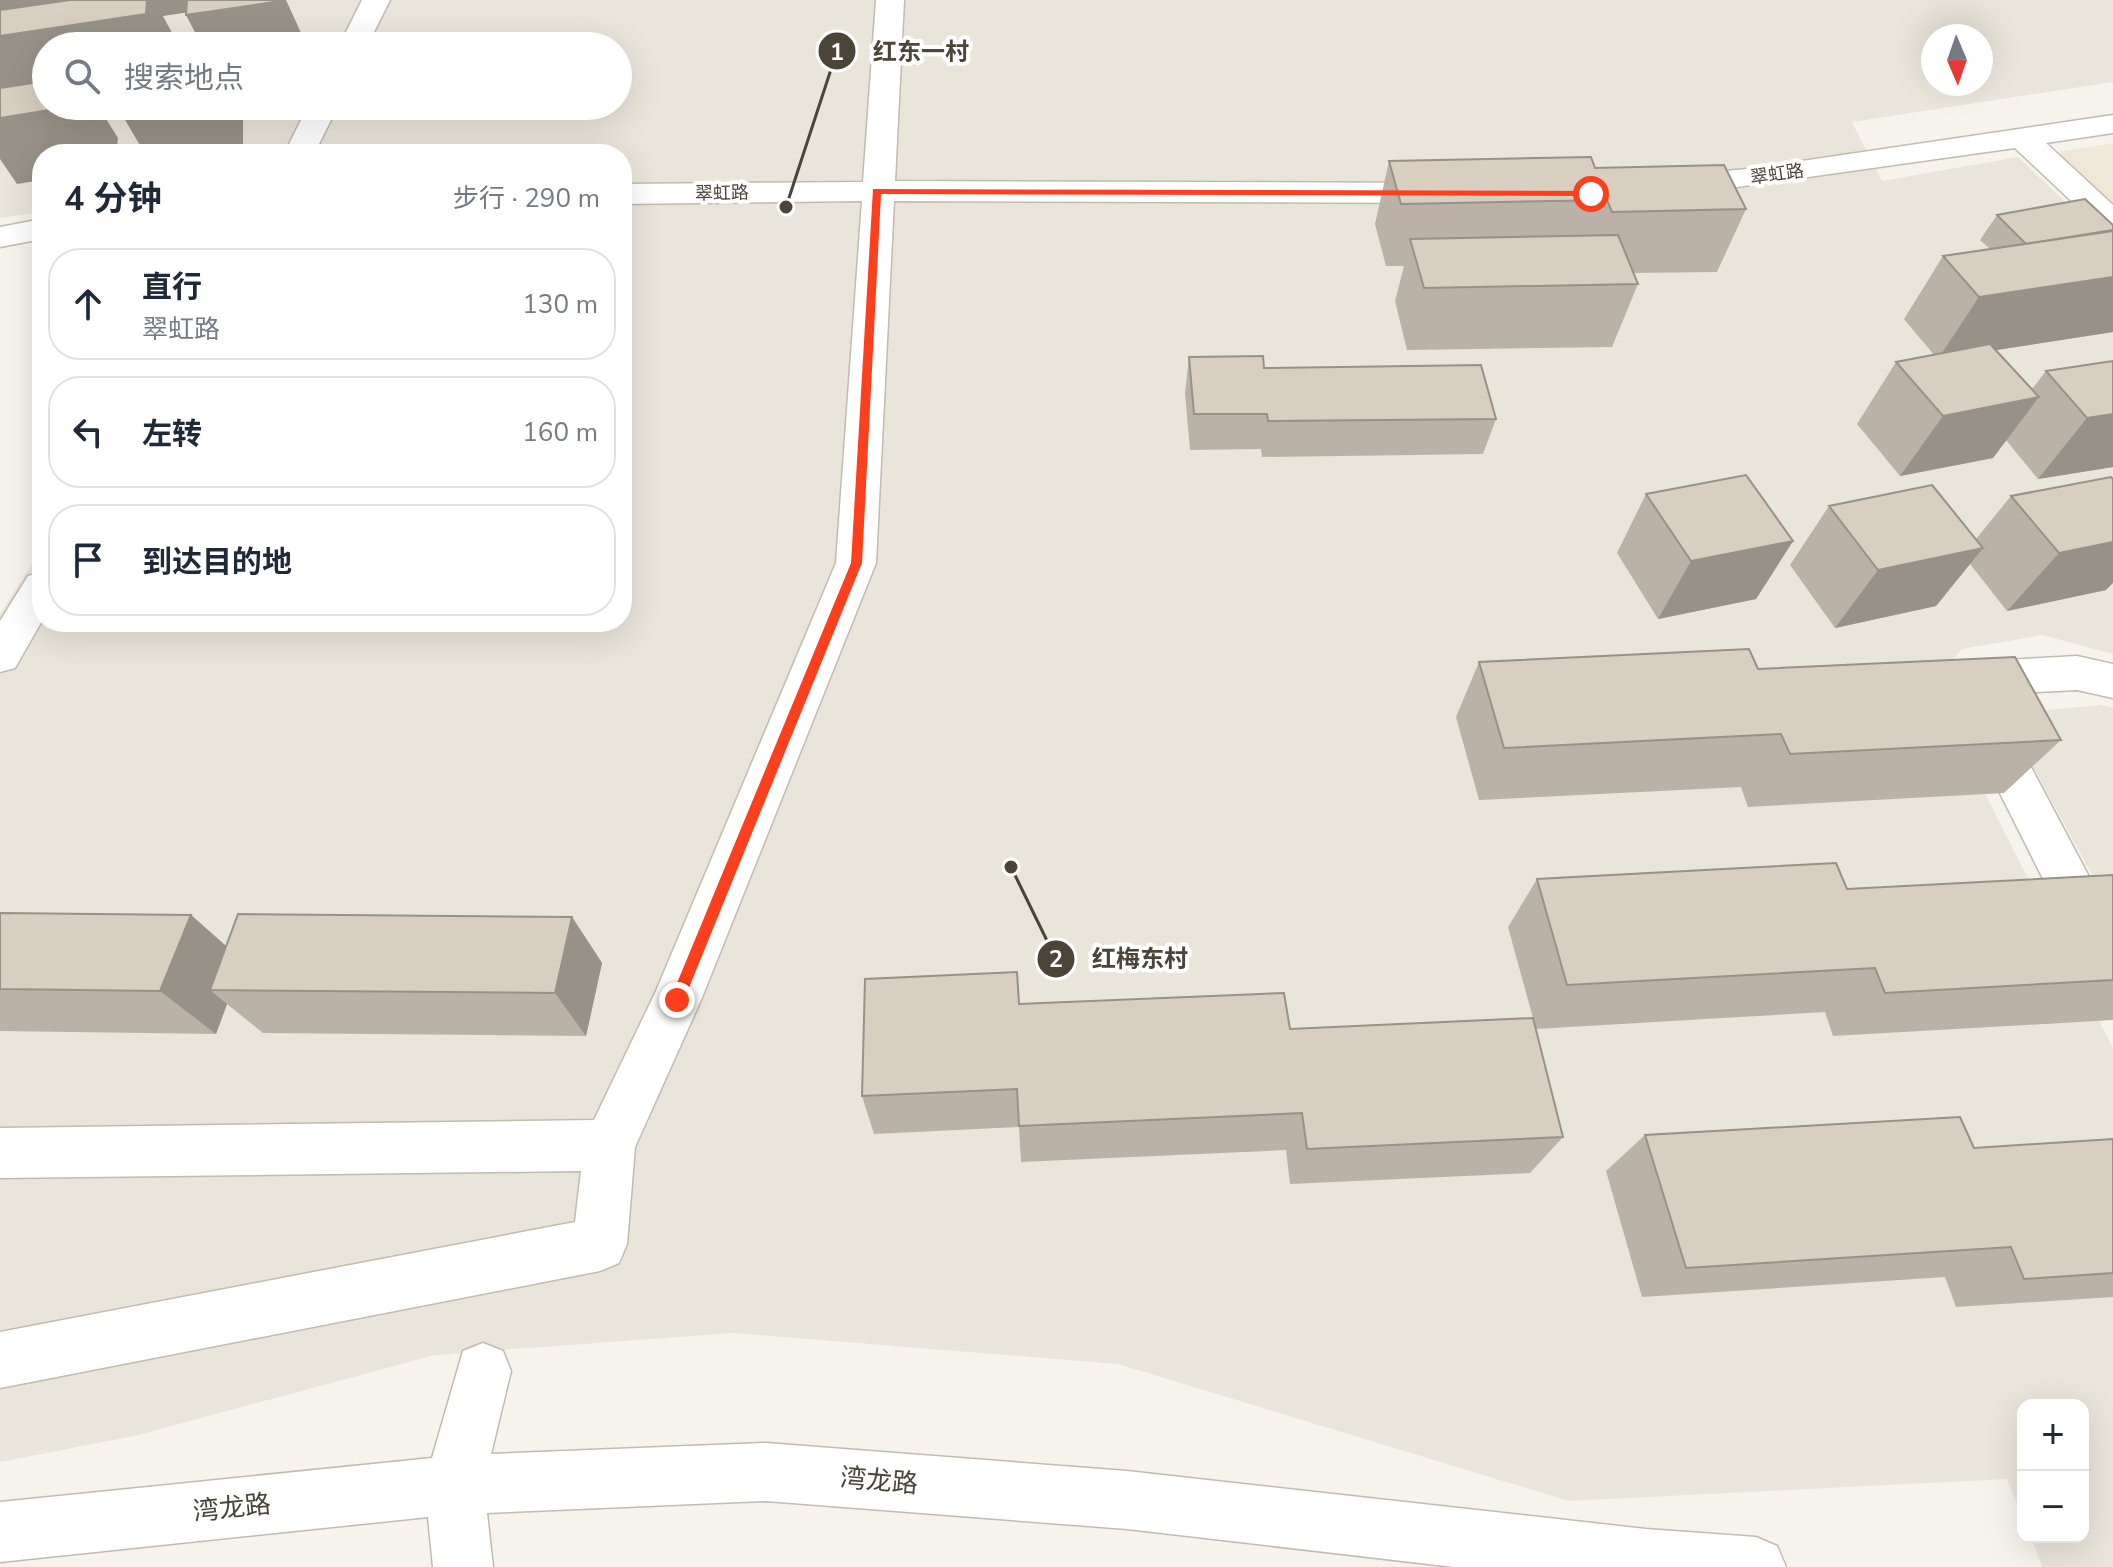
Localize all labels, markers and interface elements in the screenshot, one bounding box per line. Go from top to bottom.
north arrow [1921,24,1993,96]
callout: 红东一村 [817,27,985,75]
search box [32,32,632,120]
text: 1 [830,36,844,68]
text: 红东一村 [873,36,969,68]
icon: search [60,54,104,98]
text: 搜索地点 [124,58,244,99]
street label: 翠虹路 [1749,158,1805,190]
text: 4 分钟 [64,176,162,222]
route start [1573,176,1609,212]
text: 步行 · 290 m [453,181,600,216]
street label: 翠虹路 [695,181,749,205]
text: 直行 [142,267,202,308]
icon: ahead [66,282,110,326]
text: 130 m [522,287,598,322]
text: 翠虹路 [142,312,220,347]
icon: left [66,410,110,454]
text: 左转 [142,414,202,455]
text: 160 m [522,415,598,450]
icon: arrive [66,538,110,582]
text: 到达目的地 [142,542,292,583]
callout: 红梅东村 [1036,935,1204,983]
text: 2 [1049,943,1063,975]
text: 红梅东村 [1092,943,1188,975]
route end [659,982,695,1018]
map controls [2017,1399,2089,1543]
button: + [2017,1399,2089,1471]
street label: 湾龙路 [839,1460,919,1502]
button: − [2017,1471,2089,1543]
street label: 湾龙路 [191,1487,273,1529]

